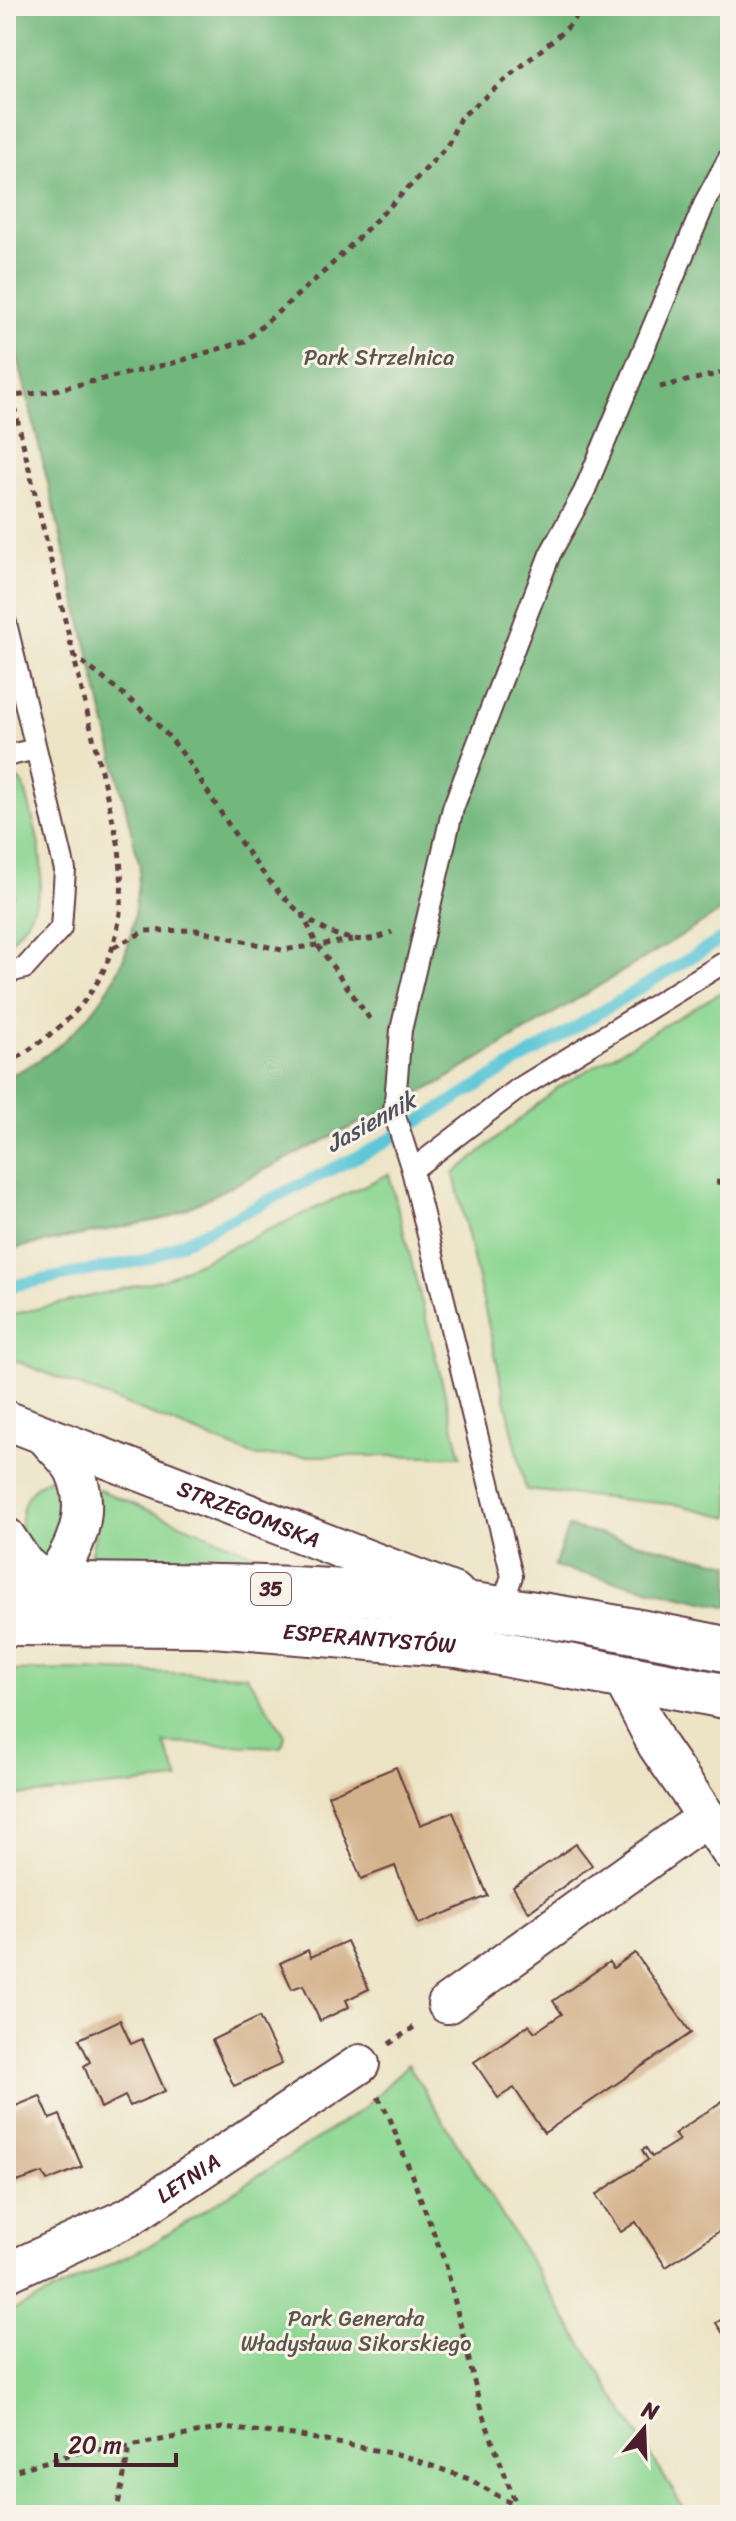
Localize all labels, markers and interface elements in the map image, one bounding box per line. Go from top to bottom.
park label: Park Strzelnica [304,338,454,377]
water label: Jasiennik [318,1078,427,1164]
street label: STRZEGOMSKA [171,1469,325,1559]
road number: 35 [251,1573,291,1605]
street label: ESPERANTYSTÓW [281,1612,458,1665]
street label: LETNIA [148,2143,229,2214]
park label: Park Generała Władysława Sikorskiego [241,2299,471,2363]
north arrow [604,2389,684,2469]
text: N [636,2389,665,2432]
scale bar [56,2417,176,2467]
text: 20 m [68,2424,122,2466]

